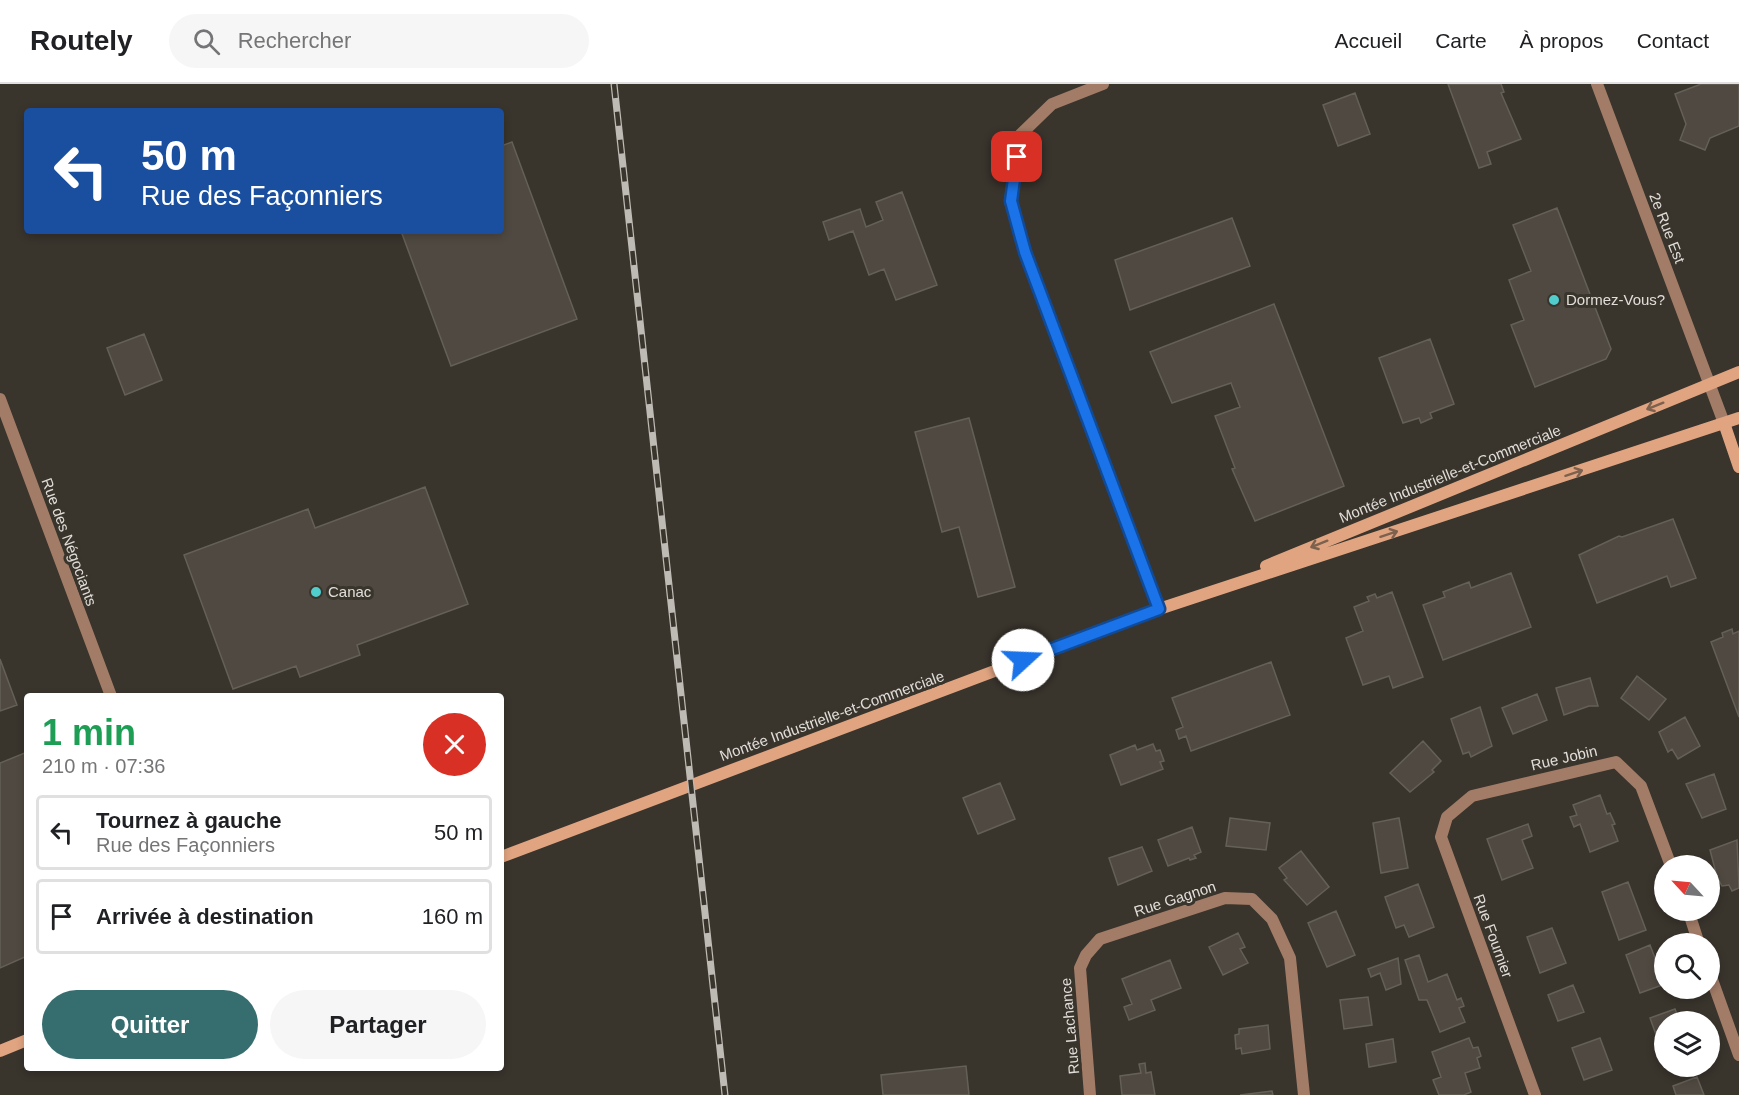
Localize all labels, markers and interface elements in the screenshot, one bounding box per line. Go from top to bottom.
search box [169,14,589,68]
text: Routely [30,25,133,56]
icon: search [190,25,223,58]
text: Rechercher [238,28,351,53]
text: Accueil [1335,29,1402,52]
text: Carte [1435,29,1487,52]
text: À propos [1520,29,1604,52]
text: Contact [1637,29,1709,52]
pin [991,131,1042,182]
icon: left [42,132,120,210]
text: 50 m [141,132,237,179]
icon: arrive [1000,140,1033,173]
text: Rue des Façonniers [141,181,383,211]
street label: 2e Rue Est [1646,190,1689,266]
place label: Dormez-Vous? [1566,291,1665,308]
marker: Dormez-Vous? [1547,293,1561,307]
one-way arrow [1646,401,1665,412]
street label: Montée Industrielle-et-Commerciale [1336,421,1563,526]
one-way arrow [1564,466,1583,477]
street label: Rue des Négociants [38,475,101,608]
one-way arrow [1379,527,1398,538]
one-way arrow [1311,539,1329,550]
place label: Canac [328,583,372,600]
marker: Canac [309,585,323,599]
position arrow [991,628,1055,692]
street label: Montée Industrielle-et-Commerciale [717,667,946,764]
text: 1 min [42,712,136,753]
button: close [423,713,486,776]
street label: Rue Jobin [1529,742,1599,773]
text: 210 m · 07:36 [42,755,165,777]
text: Tournez à gauche [96,808,281,833]
icon: left [45,816,78,849]
text: 50 m [434,820,483,845]
text: Rue des Façonniers [96,834,275,856]
north arrow [1654,855,1720,921]
map controls [1654,855,1720,1077]
street label: Rue Gagnon [1132,877,1218,920]
street label: Rue Fournier [1471,892,1516,980]
icon: arrive [45,900,78,933]
text: Arrivée à destination [96,904,314,929]
text: 160 m [422,904,483,929]
button: search [1654,933,1720,999]
street label: Rue Lachance [1057,977,1082,1075]
button: Quitter [42,990,258,1059]
button: Partager [270,990,486,1059]
button: layers [1654,1011,1720,1077]

